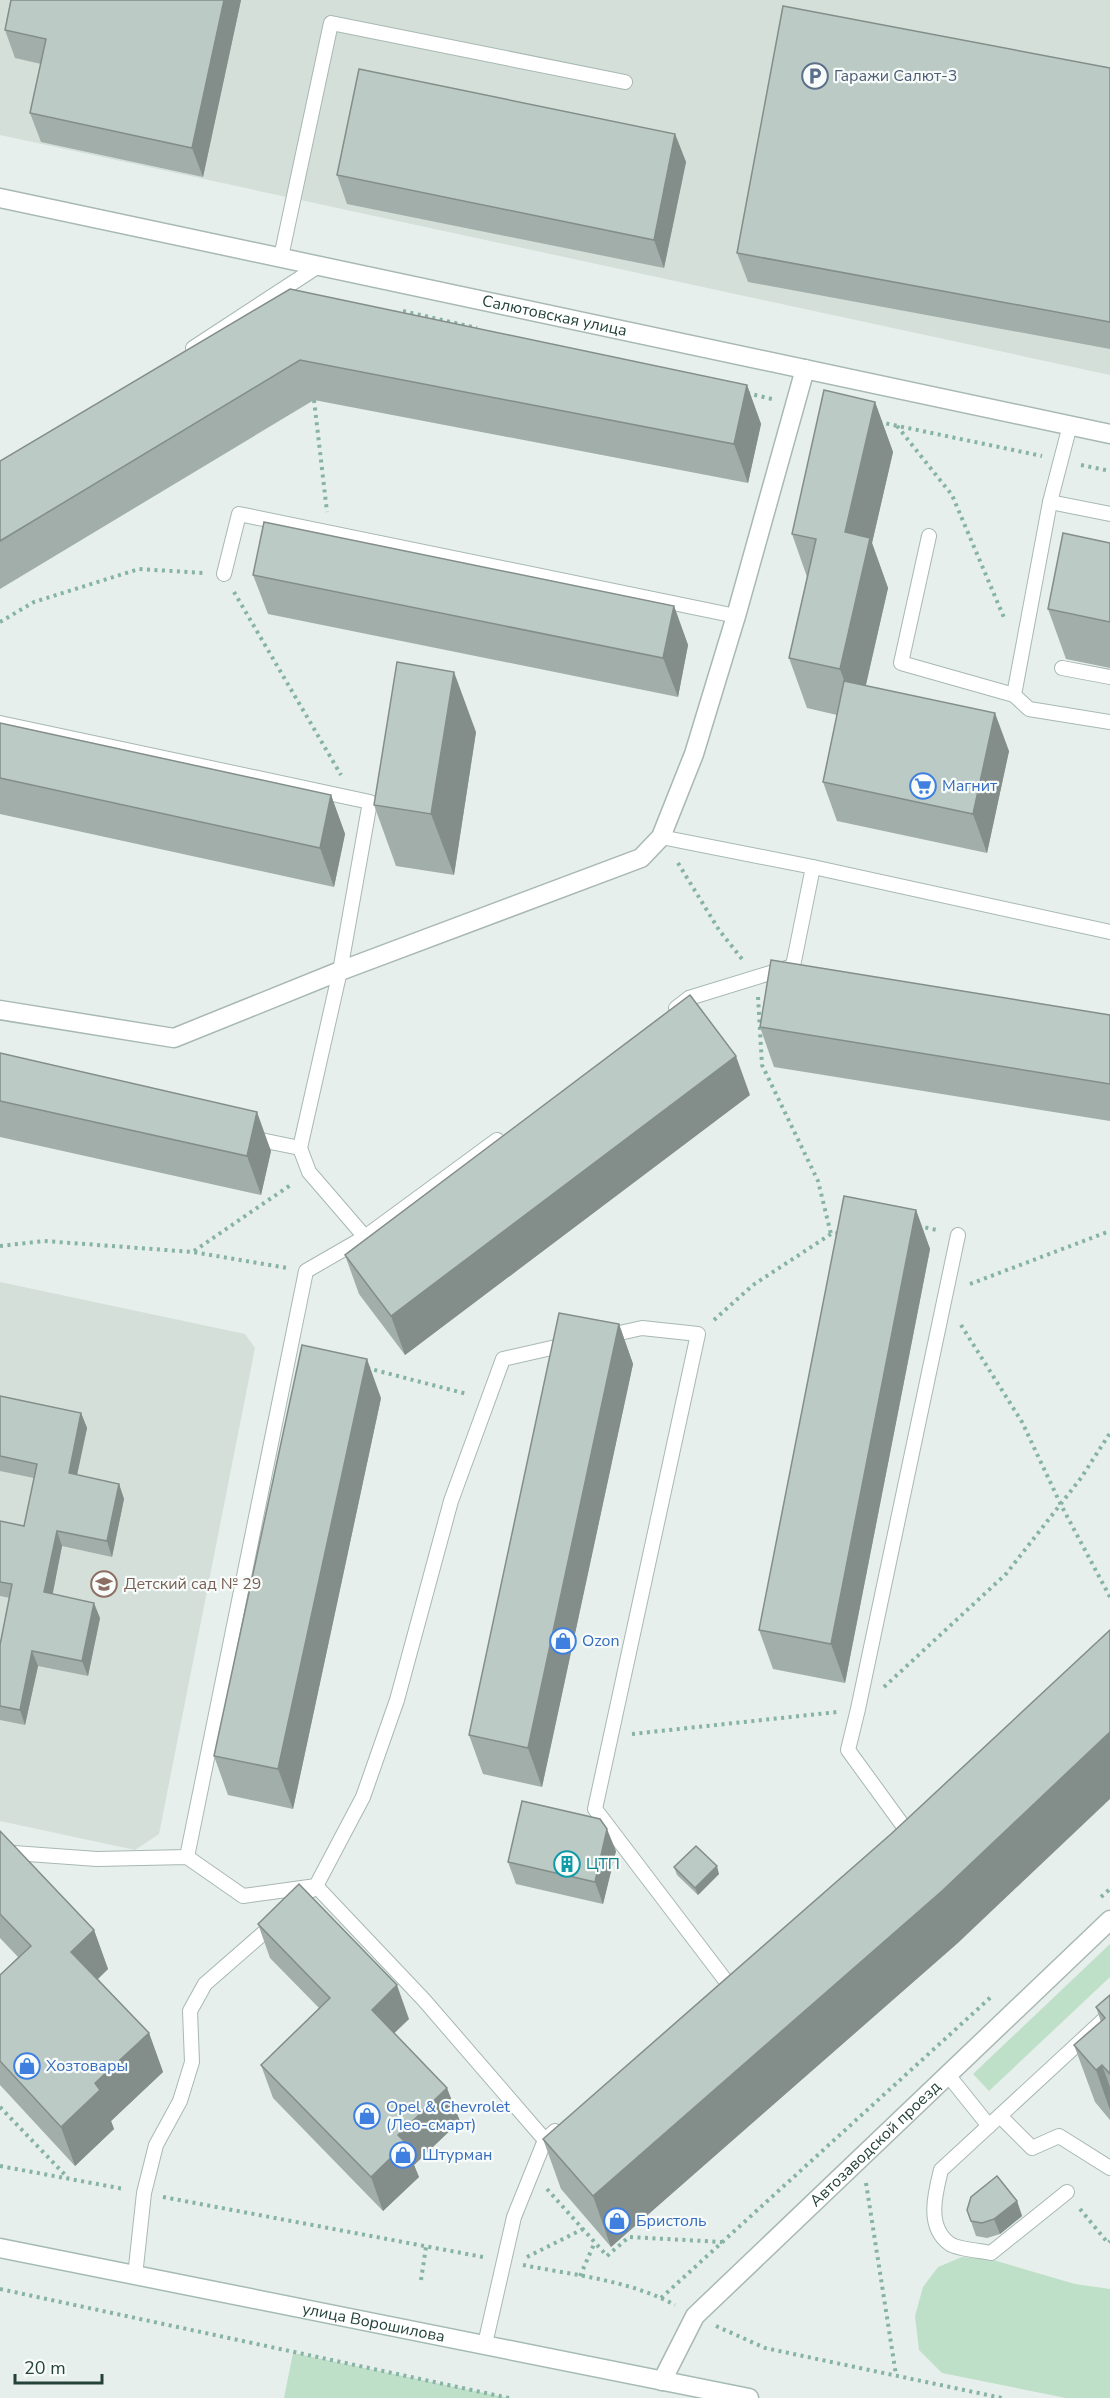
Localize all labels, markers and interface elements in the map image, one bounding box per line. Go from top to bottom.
parking icon: Гаражи Салют-3 [800,61,830,91]
place label: Гаражи Салют-3 [834,65,957,87]
street label: Салютовская улица [480,290,629,342]
supermarket icon: Магнит [908,771,938,801]
place label: Магнит [942,775,998,797]
school or university icon: Детский сад № 29 [89,1569,119,1599]
place label: Детский сад № 29 [124,1573,261,1595]
shop icon: Ozon [548,1626,578,1656]
place label: Ozon [582,1630,620,1652]
building icon: ЦТП [552,1849,582,1879]
place label: ЦТП [586,1853,620,1875]
shop icon: Хозтовары [12,2051,42,2081]
place label: Хозтовары [46,2055,128,2077]
street label: Автозаводской проезд [805,2076,946,2212]
place label: Opel & Chevrolet (Лео-смарт) [386,2096,510,2136]
shop icon: Opel & Chevrolet (Лео-смарт) [352,2101,382,2131]
shop icon: Штурман [388,2140,418,2170]
place label: Штурман [422,2144,492,2166]
shop icon: Бристоль [602,2206,632,2236]
place label: Бристоль [636,2210,707,2232]
street label: улица Ворошилова [300,2298,447,2348]
scale bar [15,2347,102,2385]
text: 20 m [24,2356,66,2380]

